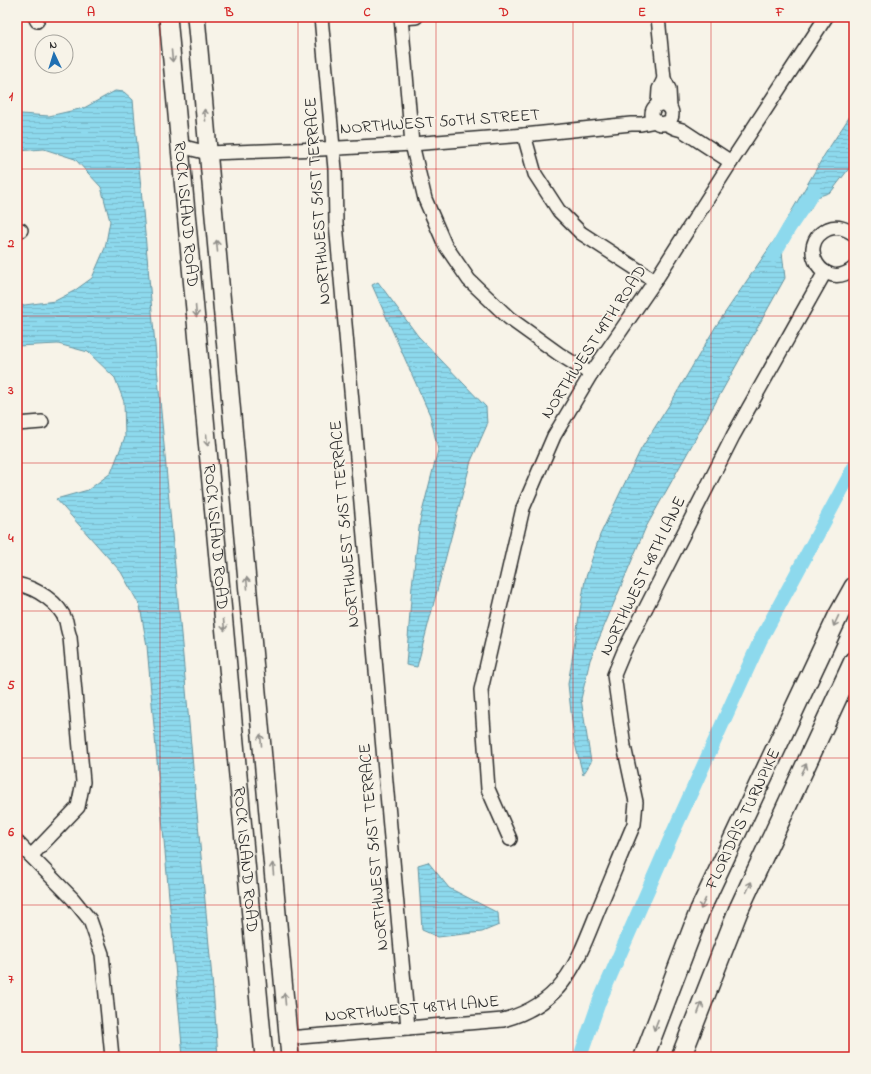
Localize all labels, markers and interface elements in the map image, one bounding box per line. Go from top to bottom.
text: A [87,3,95,22]
text: B [224,3,234,22]
text: C [363,3,371,22]
text: D [498,3,509,22]
text: E [638,3,646,22]
text: F [775,3,785,22]
north arrow [34,34,74,74]
text: N [49,37,58,53]
one-way arrow [168,49,175,62]
text: 1 [9,87,14,106]
street label: NORTHWEST 51ST TERRACE [298,96,338,306]
street label: NORTHWEST 50TH STREET [339,103,541,141]
one-way arrow [201,109,208,122]
street label: ROCK ISLAND ROAD [167,140,205,288]
text: 2 [7,234,15,253]
one-way arrow [213,240,220,253]
street label: NORTHWEST 49TH ROAD [535,260,653,424]
one-way arrow [192,304,199,317]
text: 3 [7,381,14,400]
street label: NORTHWEST 51ST TERRACE [323,419,367,629]
one-way arrow [204,433,211,446]
street label: ROCK ISLAND ROAD [197,463,235,611]
street label: NORTHWEST 48TH LANE [593,492,693,660]
text: 4 [7,529,14,548]
one-way arrow [243,577,251,590]
one-way arrow [832,615,839,627]
one-way arrow [221,618,228,631]
text: 5 [7,676,15,695]
one-way arrow [258,734,265,747]
street label: NORTHWEST 51ST TERRACE [352,742,396,952]
street label: FLORIDA'S TURNPIKE [698,744,787,895]
one-way arrow [801,764,808,776]
street label: ROCK ISLAND ROAD [227,785,265,933]
text: 6 [7,823,14,842]
one-way arrow [269,863,277,876]
one-way arrow [746,882,753,894]
one-way arrow [699,897,706,909]
text: 7 [8,970,14,989]
street label: NORTHWEST 48TH LANE [324,989,500,1029]
one-way arrow [281,993,288,1006]
one-way arrow [697,1002,704,1014]
one-way arrow [651,1018,659,1030]

